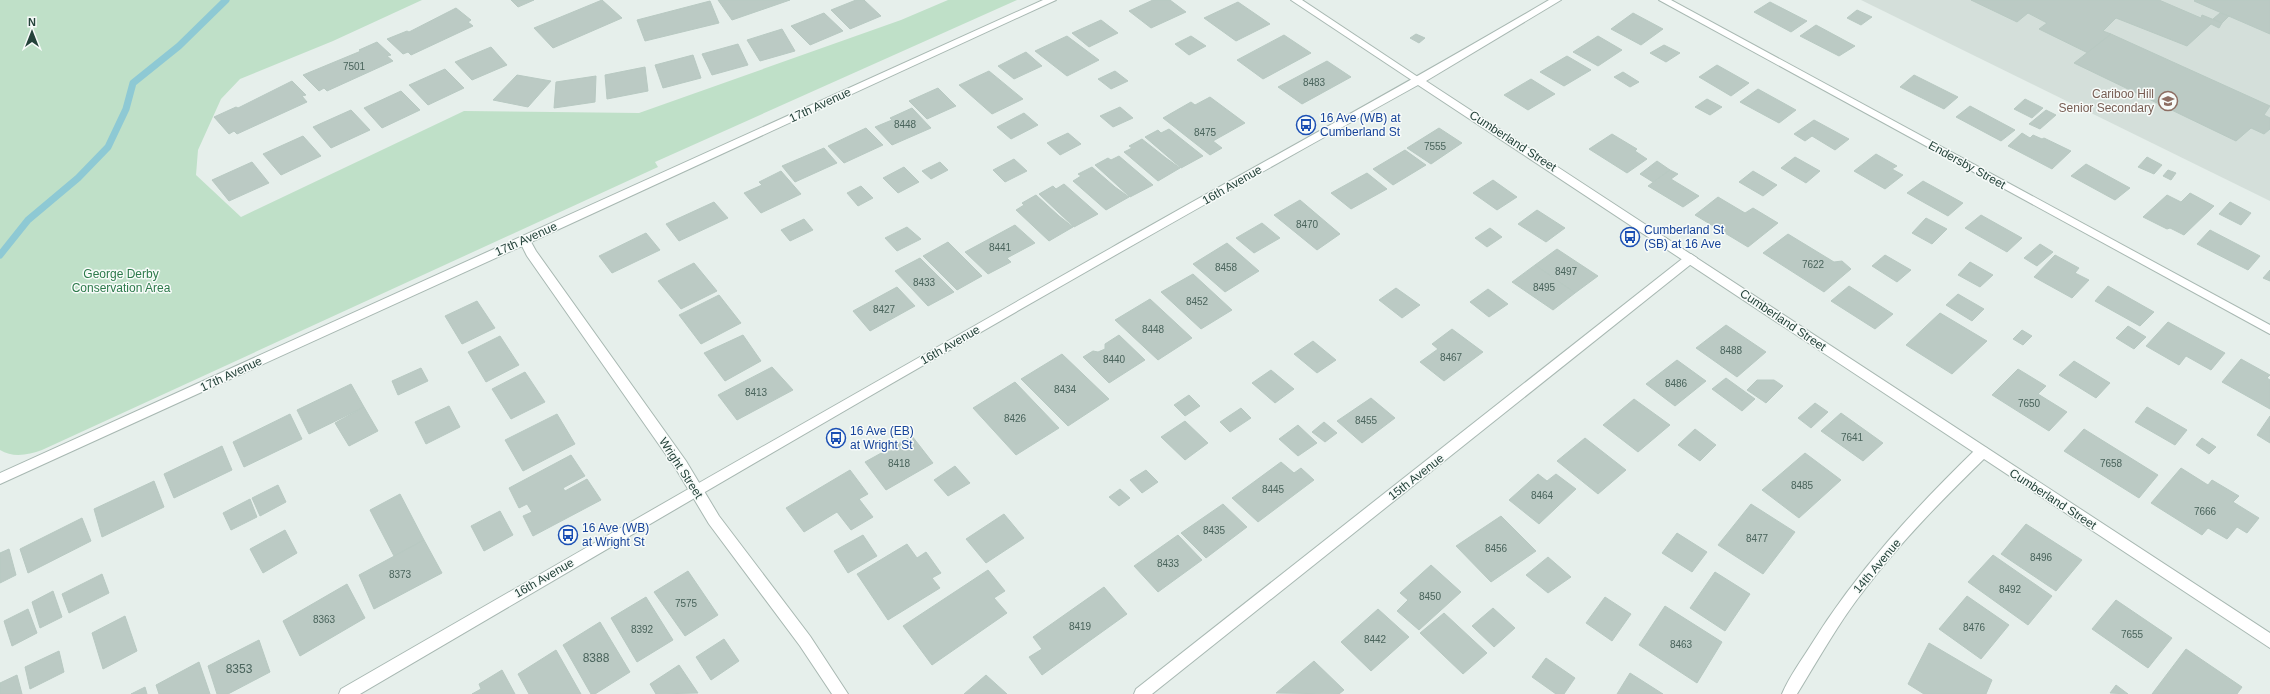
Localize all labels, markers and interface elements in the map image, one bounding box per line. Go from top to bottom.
north arrow [12,12,52,52]
text: N [28,16,36,28]
house number: 7501 [343,61,366,72]
house number: 8483 [1303,77,1326,88]
street label: 17th Avenue [787,84,853,125]
place label: Cariboo Hill Senior Secondary [2059,87,2154,115]
school or university icon: Cariboo Hill Senior Secondary [2157,90,2179,112]
street label: Cumberland Street [1467,108,1560,175]
place label: 16 Ave (WB) at Cumberland St [1320,111,1401,139]
bus stop icon: 16 Ave (WB) at Cumberland St [1295,114,1317,136]
house number: 8448 [894,119,917,130]
house number: 8475 [1194,127,1217,138]
street label: Endersby Street [1926,138,2009,192]
house number: 7555 [1424,141,1447,152]
street label: 16th Avenue [1200,162,1265,208]
street label: 17th Avenue [493,219,560,259]
house number: 8470 [1296,219,1319,230]
place label: Cumberland St (SB) at 16 Ave [1644,223,1725,251]
bus stop icon: Cumberland St (SB) at 16 Ave [1619,226,1641,248]
house number: 8441 [989,242,1012,253]
house number: 7622 [1802,259,1825,270]
house number: 8458 [1215,262,1238,273]
house number: 8497 [1555,266,1578,277]
park label: George Derby Conservation Area [72,267,171,295]
house number: 8433 [913,277,936,288]
house number: 8495 [1533,282,1556,293]
street label: Cumberland Street [1737,286,1829,354]
house number: 8452 [1186,296,1209,307]
house number: 8427 [873,304,896,315]
street label: 16th Avenue [918,322,983,368]
house number: 8448 [1142,324,1165,335]
house number: 8488 [1720,345,1743,356]
house number: 8467 [1440,352,1463,363]
street label: 17th Avenue [198,353,264,394]
house number: 8440 [1103,354,1126,365]
house number: 8486 [1665,378,1688,389]
house number: 8434 [1054,384,1077,395]
house number: 8413 [745,387,768,398]
house number: 7650 [2018,398,2041,409]
house number: 8426 [1004,413,1027,424]
house number: 8455 [1355,415,1378,426]
place label: 16 Ave (EB) at Wright St [850,424,914,452]
bus stop icon: 16 Ave (EB) at Wright St [825,427,847,449]
house number: 7641 [1841,432,1864,443]
street label: Wright Street [656,435,706,502]
street label: 15th Avenue [1385,451,1447,503]
house number: 8418 [888,458,911,469]
house number: 7658 [2100,458,2123,469]
street label: Cumberland Street [2007,466,2100,533]
house number: 8485 [1791,480,1814,491]
house number: 8445 [1262,484,1285,495]
house number: 8464 [1531,490,1554,501]
house number: 7666 [2194,506,2217,517]
place label: 16 Ave (WB) at Wright St [582,521,649,549]
bus stop icon: 16 Ave (WB) at Wright St [557,524,579,546]
house number: 8435 [1203,525,1226,536]
house number: 8477 [1746,533,1769,544]
street label: 14th Avenue [1850,536,1904,596]
house number: 8456 [1485,543,1508,554]
house number: 8496 [2030,552,2053,563]
street label: 16th Avenue [512,555,577,601]
house number: 8433 [1157,558,1180,569]
house number: 8373 [389,569,412,580]
house number: 8492 [1999,584,2022,595]
house number: 8450 [1419,591,1442,602]
house number: 7575 [675,598,698,609]
house number: 8363 [313,614,336,625]
house number: 8419 [1069,621,1092,632]
house number: 8476 [1963,622,1986,633]
house number: 8392 [631,624,654,635]
house number: 7655 [2121,629,2144,640]
house number: 8442 [1364,634,1387,645]
house number: 8463 [1670,639,1693,650]
house number: 8388 [583,651,610,665]
house number: 8353 [226,662,253,676]

